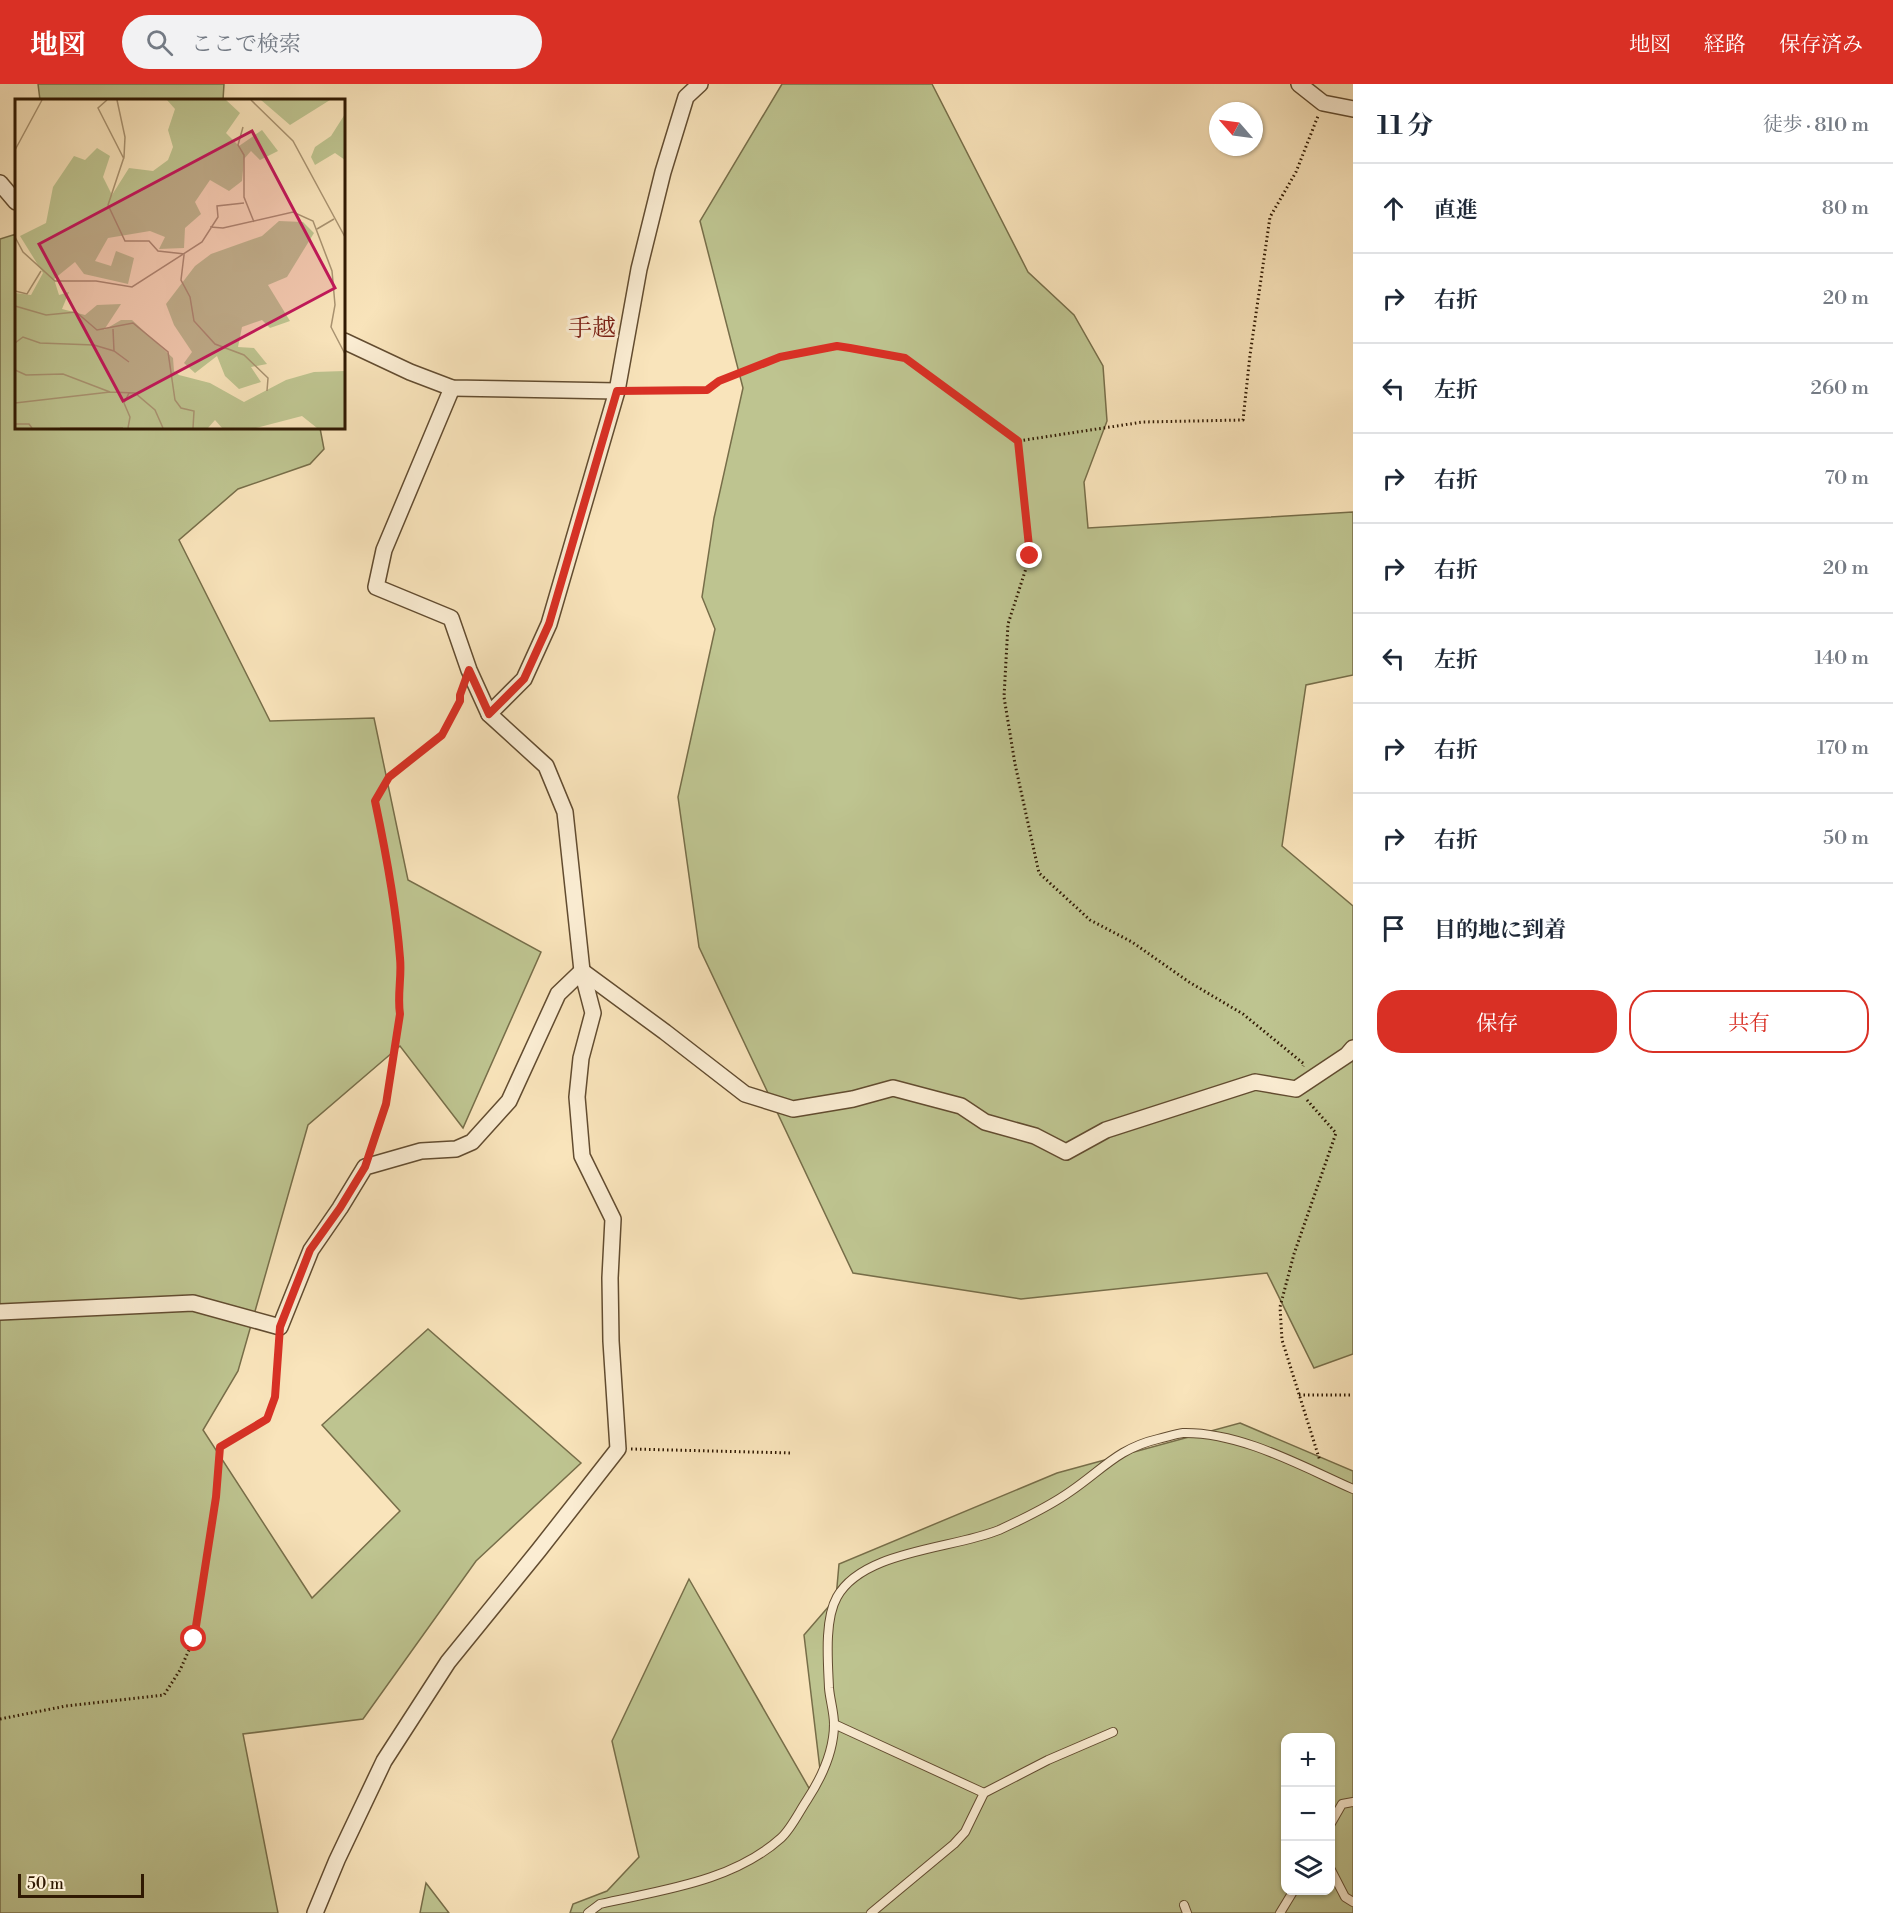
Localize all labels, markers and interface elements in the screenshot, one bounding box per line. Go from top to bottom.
search box [122,15,542,69]
icon: search [143,26,176,59]
text: 地図 [30,28,86,63]
text: ここで検索 [191,31,301,58]
text: 地図 [1629,32,1671,58]
text: 経路 [1704,32,1746,58]
text: 保存済み [1779,32,1863,58]
inset map [15,99,345,429]
north arrow [1209,102,1263,156]
text: 11 分 [1377,110,1433,142]
text: 徒歩 · 810 m [1763,113,1869,138]
icon: ahead [1377,192,1410,225]
text: 80 m [1822,196,1869,221]
text: 直進 [1434,197,1478,224]
icon: right [1377,282,1410,315]
text: 20 m [1823,286,1869,311]
text: 右折 [1434,287,1478,314]
district label: 手越 [568,314,616,344]
icon: left [1377,372,1410,405]
text: 260 m [1811,376,1869,401]
text: 左折 [1434,377,1478,404]
icon: right [1377,462,1410,495]
text: 70 m [1825,466,1869,491]
text: 右折 [1434,467,1478,494]
route end [1016,542,1042,568]
icon: right [1377,552,1410,585]
text: 20 m [1823,556,1869,581]
text: 右折 [1434,557,1478,584]
icon: left [1377,642,1410,675]
text: 140 m [1814,646,1869,671]
text: 左折 [1434,647,1478,674]
icon: right [1377,732,1410,765]
text: 170 m [1817,736,1869,761]
text: 右折 [1434,737,1478,764]
icon: right [1377,822,1410,855]
text: 50 m [1823,826,1869,851]
text: 右折 [1434,827,1478,854]
icon: arrive [1377,912,1410,945]
text: 目的地に到着 [1434,917,1566,944]
button: 保存 [1377,990,1617,1053]
button: 共有 [1629,990,1869,1053]
route start [180,1625,206,1651]
map controls [1281,1733,1335,1895]
button: + [1281,1733,1335,1787]
button: − [1281,1787,1335,1841]
button: layers [1281,1841,1335,1895]
scale bar [18,1871,144,1898]
text: 50 m [27,1874,64,1894]

